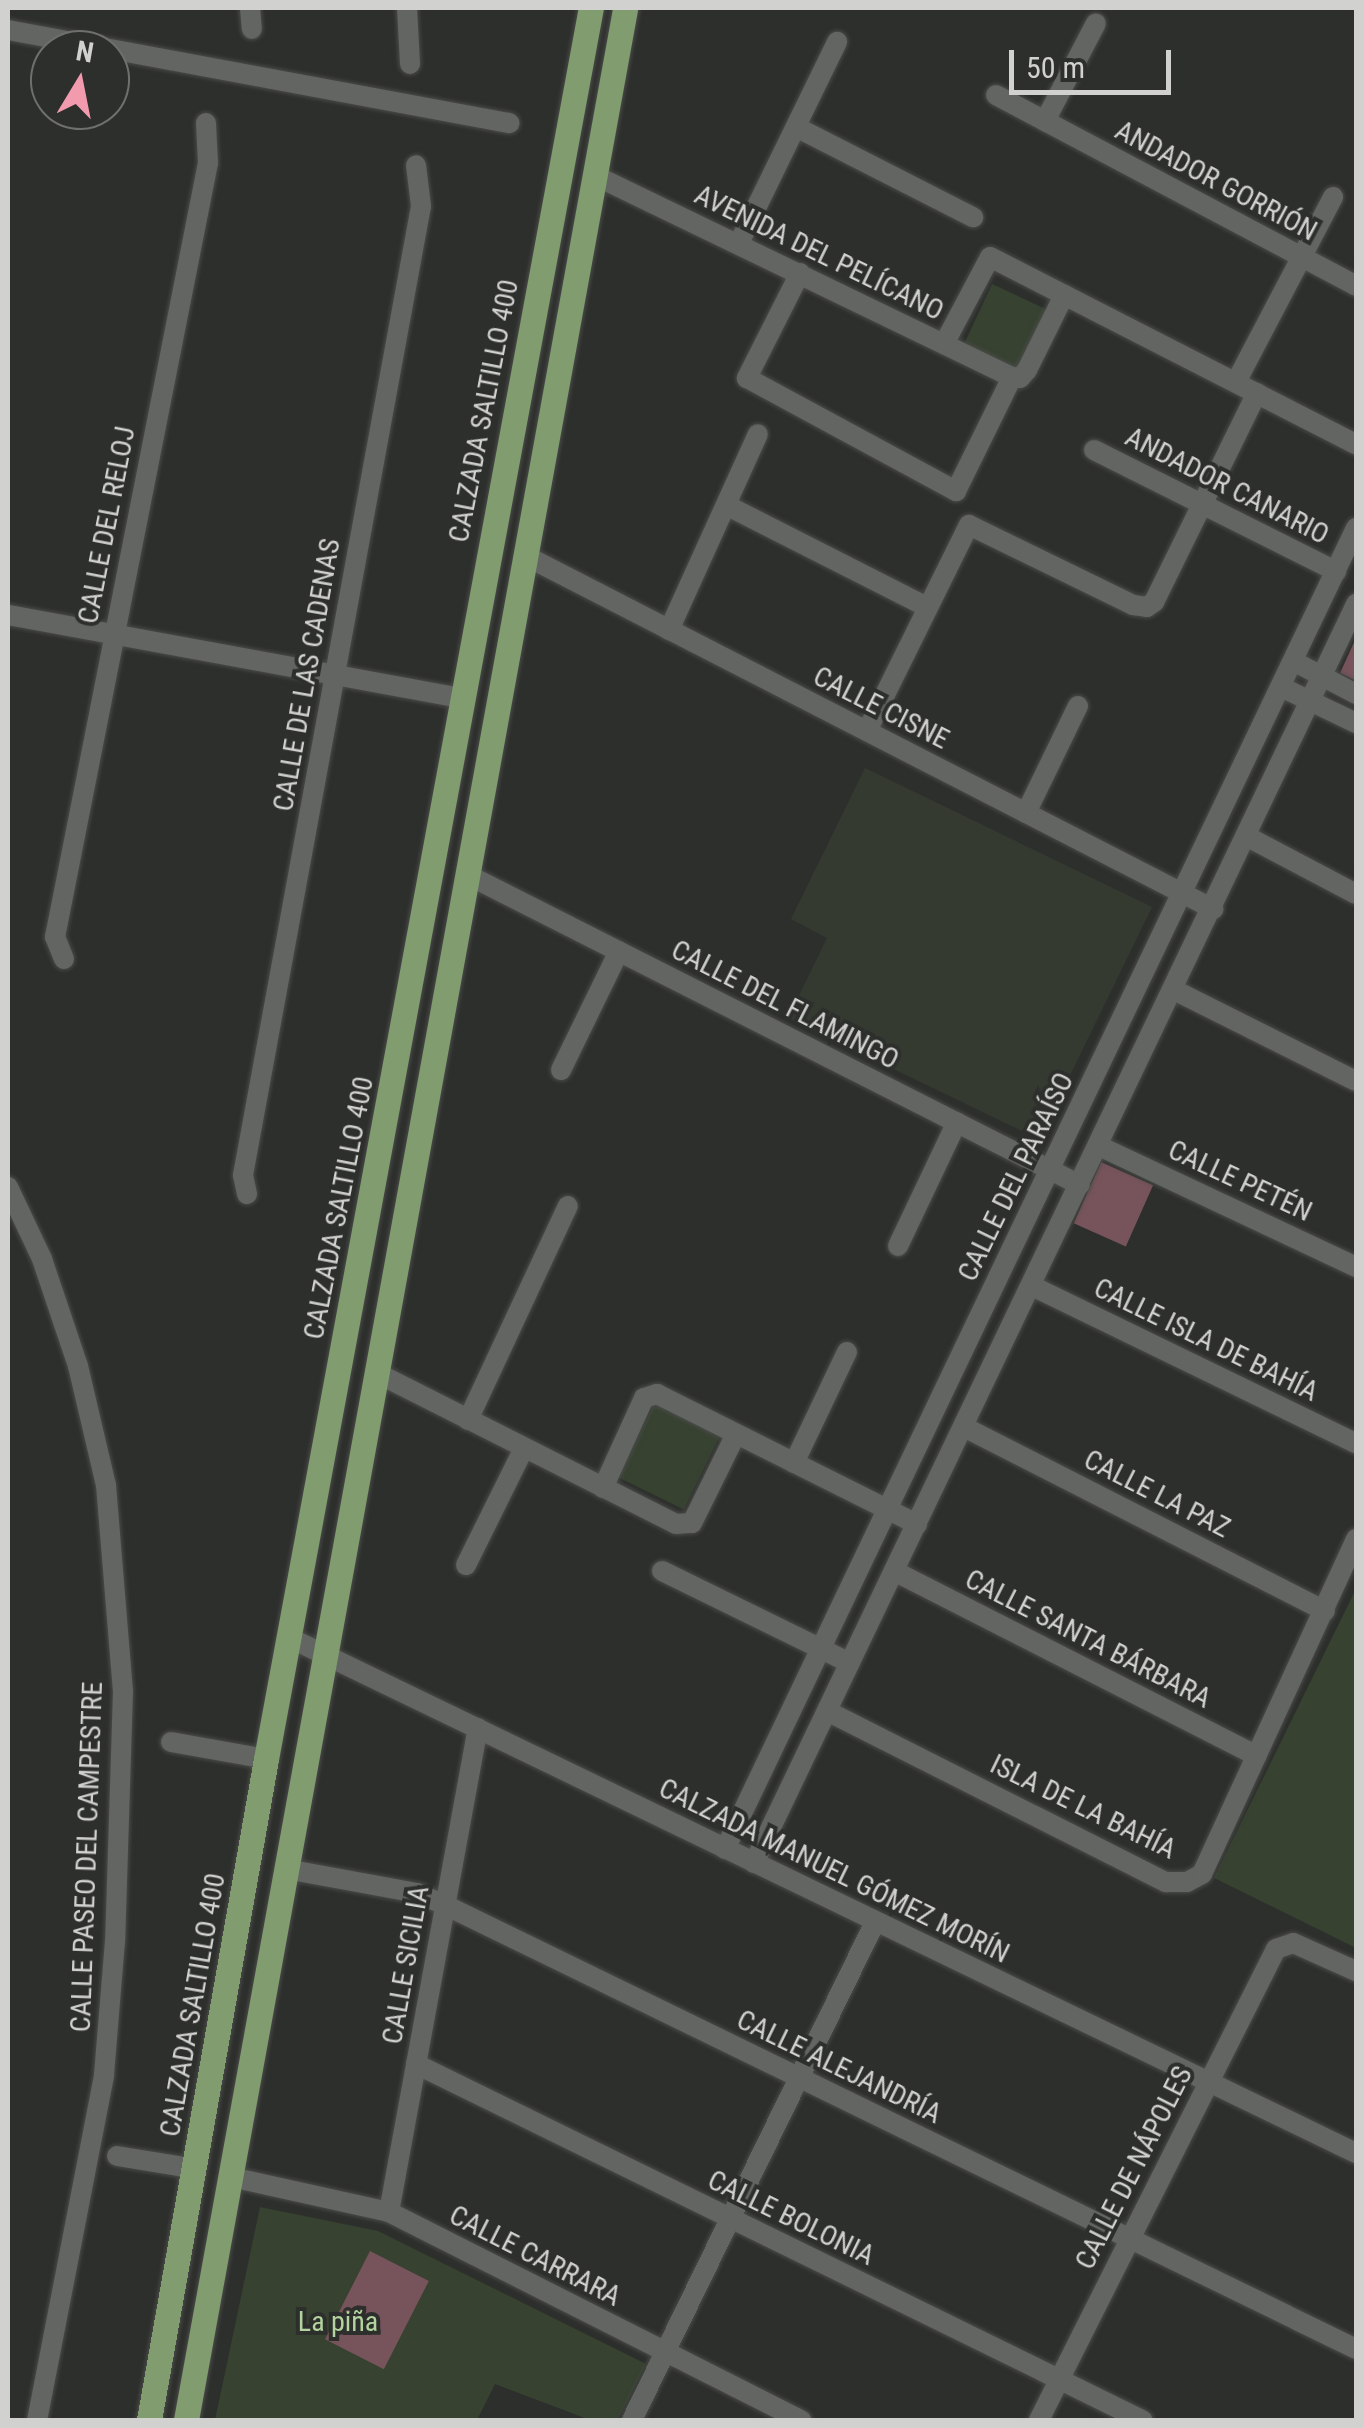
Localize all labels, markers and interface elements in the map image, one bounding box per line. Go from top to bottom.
north arrow [30,30,130,130]
scale bar [1014,30,1176,92]
text: N [74,34,96,70]
text: 50 m [1026,50,1085,85]
street label: ANDADOR GORRIÓN [1109,114,1323,248]
street label: AVENIDA DEL PELÍCANO [689,178,949,328]
street label: CALZADA SALTILLO 400 [442,277,526,545]
street label: ANDADOR CANARIO [1120,420,1334,552]
street label: CALLE DEL RELOJ [71,424,143,626]
street label: CALLE DE LAS CADENAS [266,536,348,814]
street label: CALLE CISNE [808,660,954,756]
street label: CALLE DEL FLAMINGO [666,933,904,1077]
street label: CALLE DEL PARAÍSO [951,1067,1081,1287]
street label: CALZADA SALTILLO 400 [297,1074,381,1342]
street label: CALLE PETÉN [1163,1133,1317,1229]
street label: CALLE ISLA DE BAHÍA [1088,1271,1324,1409]
street label: CALLE LA PAZ [1078,1443,1236,1545]
street label: CALLE SANTA BÁRBARA [959,1562,1217,1716]
street label: CALLE PASEO DEL CAMPESTRE [64,1681,110,2033]
street label: ISLA DE LA BAHÍA [985,1748,1181,1866]
street label: CALZADA MANUEL GÓMEZ MORÍN [653,1771,1015,1971]
street label: CALZADA SALTILLO 400 [153,1871,233,2139]
street label: CALLE SICILIA [376,1883,436,2047]
street label: CALLE ALEJANDRÍA [731,2003,947,2131]
street label: CALLE DE NÁPOLES [1068,2061,1200,2275]
street label: CALLE BOLONIA [702,2163,880,2273]
street label: CALLE CARRARA [444,2198,626,2314]
park label: La piña [298,2305,378,2339]

